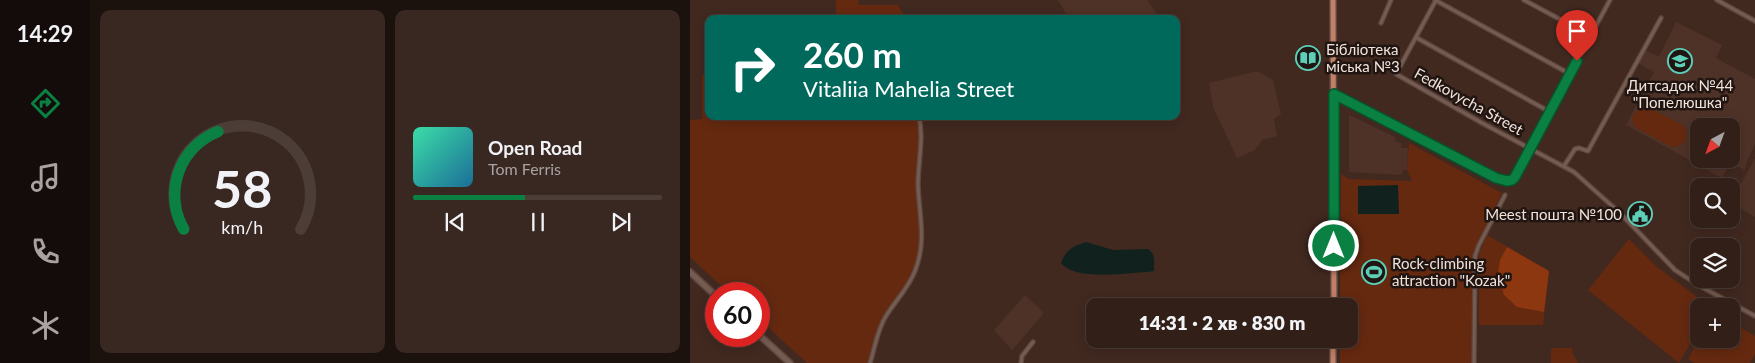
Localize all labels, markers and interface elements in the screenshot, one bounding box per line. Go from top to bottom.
pin [1556,10,1598,61]
icon: arrive [1563,17,1591,45]
text: 14:29 [17,20,73,47]
text: 260 m [803,33,902,75]
icon: right [720,35,785,100]
place label: Бібліотека міська №3 [1326,40,1400,75]
library icon: Бібліотека міська №3 [1295,45,1321,71]
school or university icon: Дитсадок №44 "Попелюшка" [1667,48,1693,74]
street label: Fedkovycha Street [1412,64,1527,139]
text: Vitaliia Mahelia Street [803,75,1014,102]
place label: Дитсадок №44 "Попелюшка" [1627,76,1733,111]
icon: directions [28,86,63,121]
north arrow [1690,118,1740,168]
map controls [1690,118,1740,348]
text: Open Road [488,136,582,159]
text: 58 [212,157,273,219]
text: Tom Ferris [488,159,561,178]
icon: music [28,160,63,195]
button: search [1690,178,1740,228]
public building icon: Meest пошта №100 [1627,201,1653,227]
place label: Meest пошта №100 [1485,205,1622,223]
icon: previous [441,208,469,236]
icon: pause [524,208,552,236]
icon: next [607,208,635,236]
text: km/h [222,216,263,238]
position arrow [1307,219,1359,271]
icon: phone [28,234,63,269]
button: layers [1690,238,1740,288]
place label: Rock-climbing attraction "Kozak" [1392,254,1510,289]
sports icon: Rock-climbing attraction "Kozak" [1361,259,1387,285]
speed limit sign: 60 [705,282,770,347]
button: + [1690,298,1740,348]
icon: climate [28,308,63,343]
text: 14:31 · 2 хв · 830 m [1139,311,1305,334]

